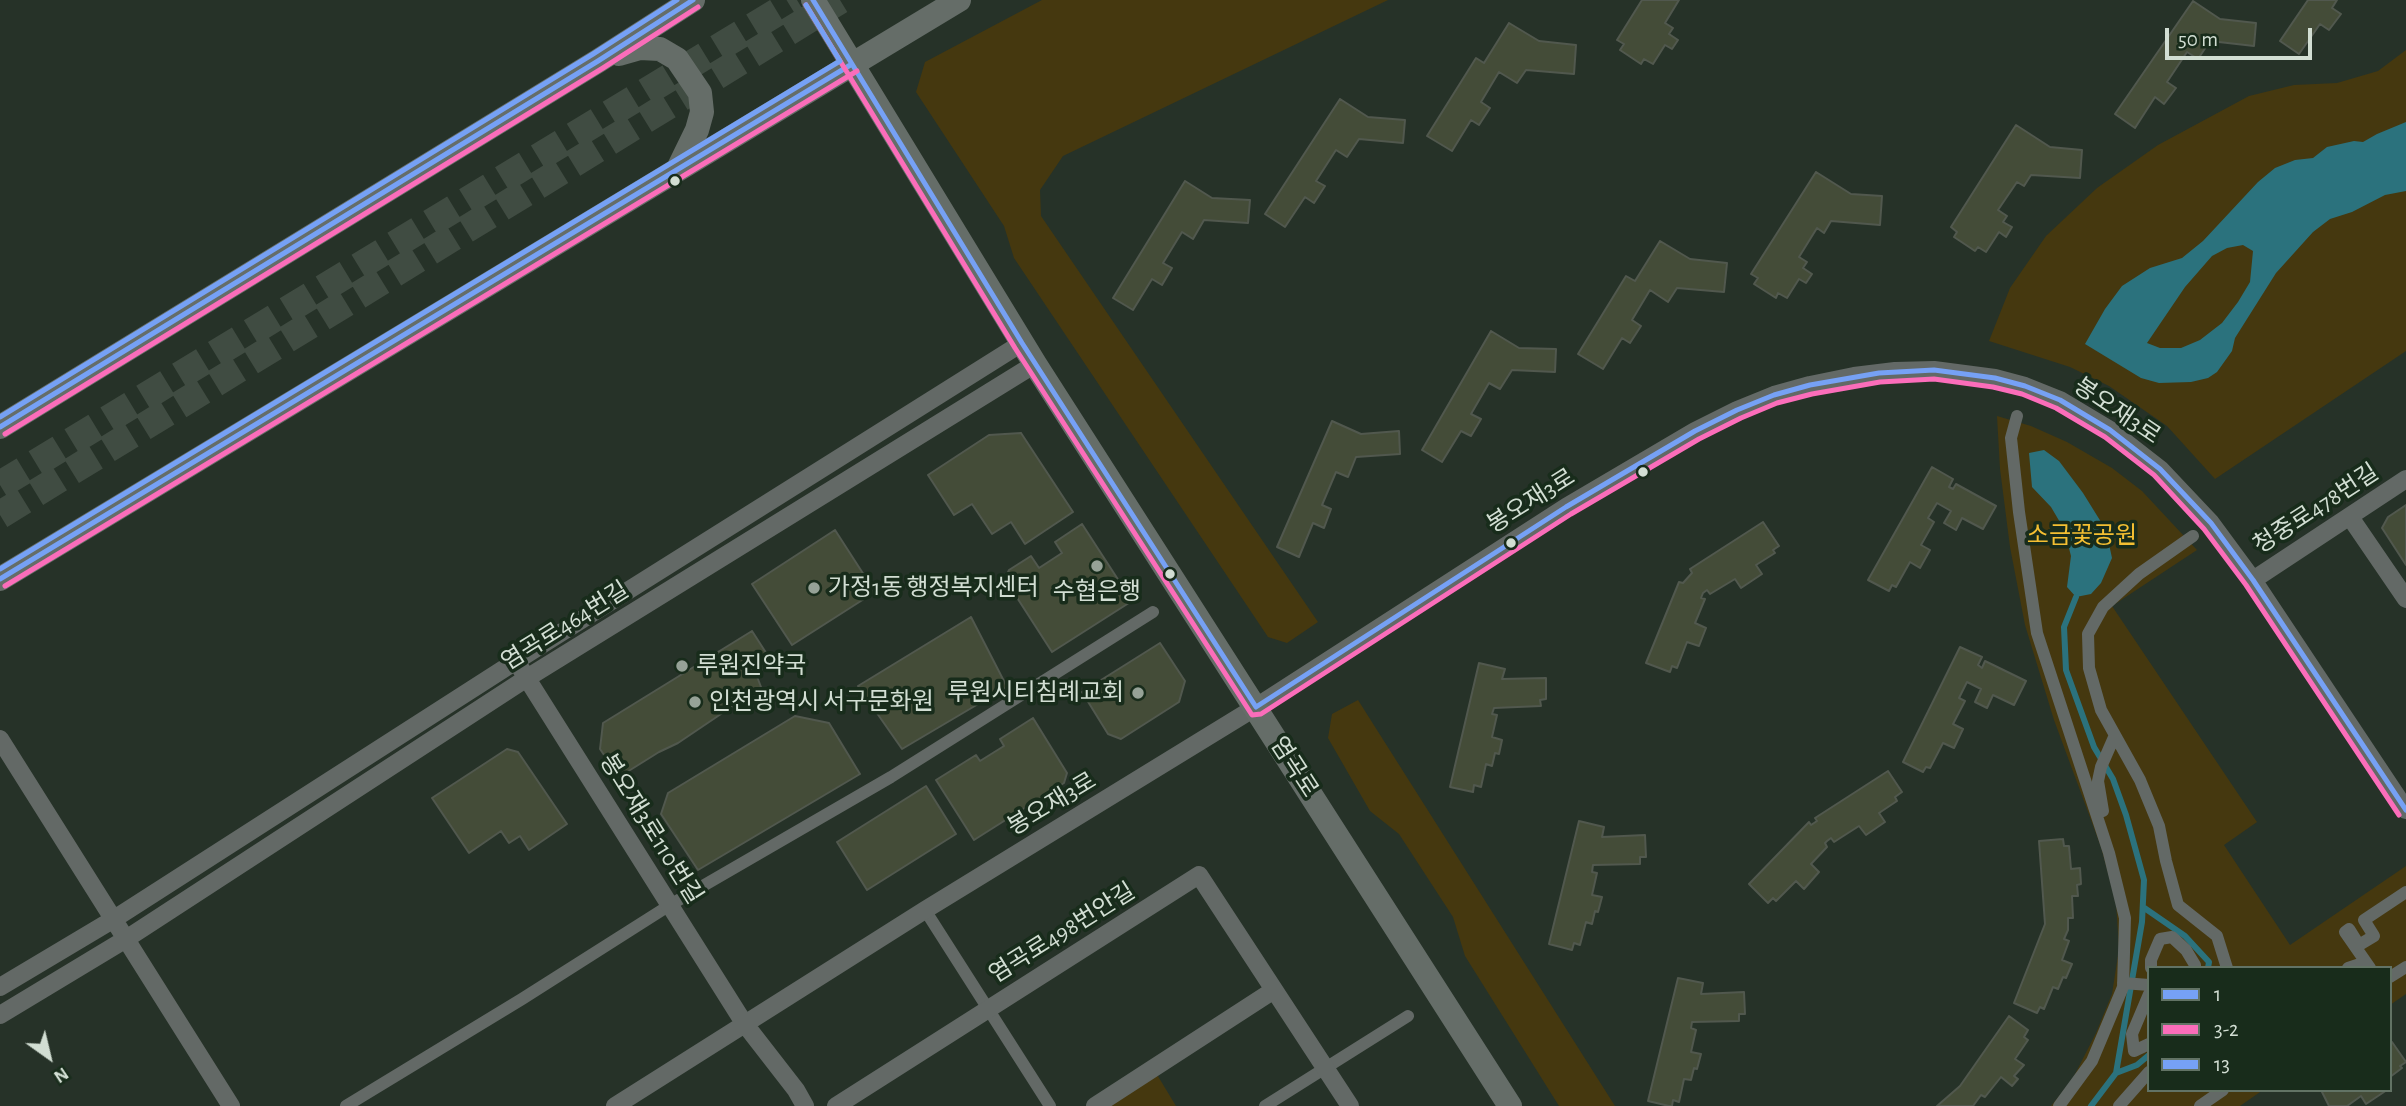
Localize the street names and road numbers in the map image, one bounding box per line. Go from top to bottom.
street label: 봉오재3로 [2068,372,2166,450]
street label: 청중로478번길 [2248,458,2384,560]
street label: 봉오재3로 [1482,463,1580,539]
street label: 염곡로464번길 [496,575,634,677]
street label: 염곡로 [1264,731,1324,803]
street label: 봉오재3로110번길 [593,749,709,909]
street label: 봉오재3로 [1002,766,1102,842]
street label: 염곡로498번안길 [984,877,1140,989]

